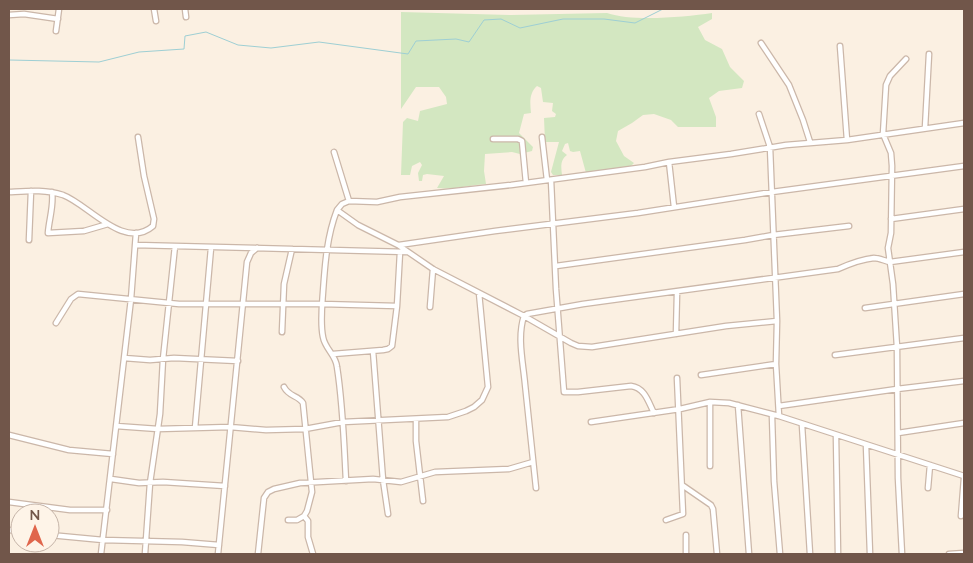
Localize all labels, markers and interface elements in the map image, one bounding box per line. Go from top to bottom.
north arrow [10,503,60,553]
text: N [30,506,40,523]

